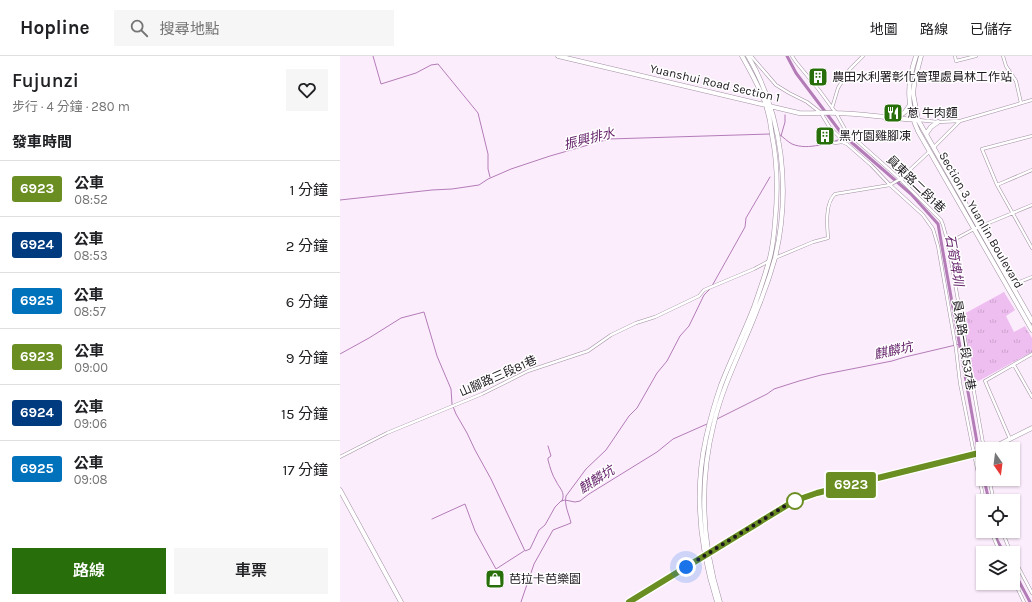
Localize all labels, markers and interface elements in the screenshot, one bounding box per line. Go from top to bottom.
search box [114,10,394,46]
text: Hopline [20,17,90,39]
icon: search [128,17,150,39]
text: 搜尋地點 [160,20,220,38]
text: 地圖 [870,21,898,38]
text: 路線 [920,21,948,38]
text: 已儲存 [970,21,1012,38]
street label: Yuanshui Road Section 1 [649,61,781,105]
building icon: 農田水利署彰化管理處員林工作站 [807,66,829,88]
button: heart [286,69,328,111]
text: Fujunzi [12,70,79,92]
place label: 農田水利署彰化管理處員林工作站 [832,70,1012,84]
text: 步行 · 4 分鐘 · 280 m [12,99,130,114]
restaurant icon: 蔥 牛肉麵 [882,102,904,124]
place label: 蔥 牛肉麵 [907,106,958,120]
water label: 振興排水 [562,125,617,152]
building icon: 黑竹園雞腳凍 [814,125,836,147]
place label: 黑竹園雞腳凍 [839,129,911,143]
text: 發車時間 [12,133,72,151]
street label: Section 3, Yuanlin Boulevard [936,149,1026,291]
street label: 員東路二段1巷 [884,153,948,215]
text: 公車 [74,174,104,192]
text: 6923 [20,180,54,197]
text: 1 分鐘 [289,181,328,199]
text: 08:52 [74,192,108,207]
text: 公車 [74,230,104,248]
water label: 石筍埤圳 [943,233,967,289]
text: 6924 [20,236,54,253]
text: 2 分鐘 [286,237,328,255]
text: 08:53 [74,248,108,263]
text: 公車 [74,286,104,304]
text: 6925 [20,292,54,309]
text: 6 分鐘 [286,293,328,311]
street label: 員東路一段537巷 [950,299,978,391]
text: 08:57 [74,304,106,319]
water label: 麒麟坑 [872,339,916,362]
text: 公車 [74,342,104,360]
text: 6923 [20,348,54,365]
text: 9 分鐘 [286,349,328,367]
street label: 山腳路三段81巷 [457,353,539,399]
text: 09:00 [74,360,108,375]
text: 公車 [74,398,104,416]
text: 6924 [20,404,54,421]
text: 15 分鐘 [281,405,328,423]
text: 09:06 [74,416,107,431]
north arrow [976,442,1020,486]
map controls [976,442,1020,590]
text: 公車 [74,454,104,472]
text: 6925 [20,460,54,477]
text: 17 分鐘 [282,461,328,479]
water label: 麒麟坑 [576,461,618,496]
text: 09:08 [74,472,108,487]
line badge: 6923 [823,472,879,498]
text: 6923 [834,476,868,493]
unlabelled marker [786,492,804,510]
button: locate [976,494,1020,538]
button: layers [976,546,1020,590]
button: 路線 [12,548,166,594]
button: 車票 [174,548,328,594]
your location [676,557,696,577]
shop icon: 芭拉卡芭樂園 [484,568,506,590]
place label: 芭拉卡芭樂園 [509,572,581,586]

